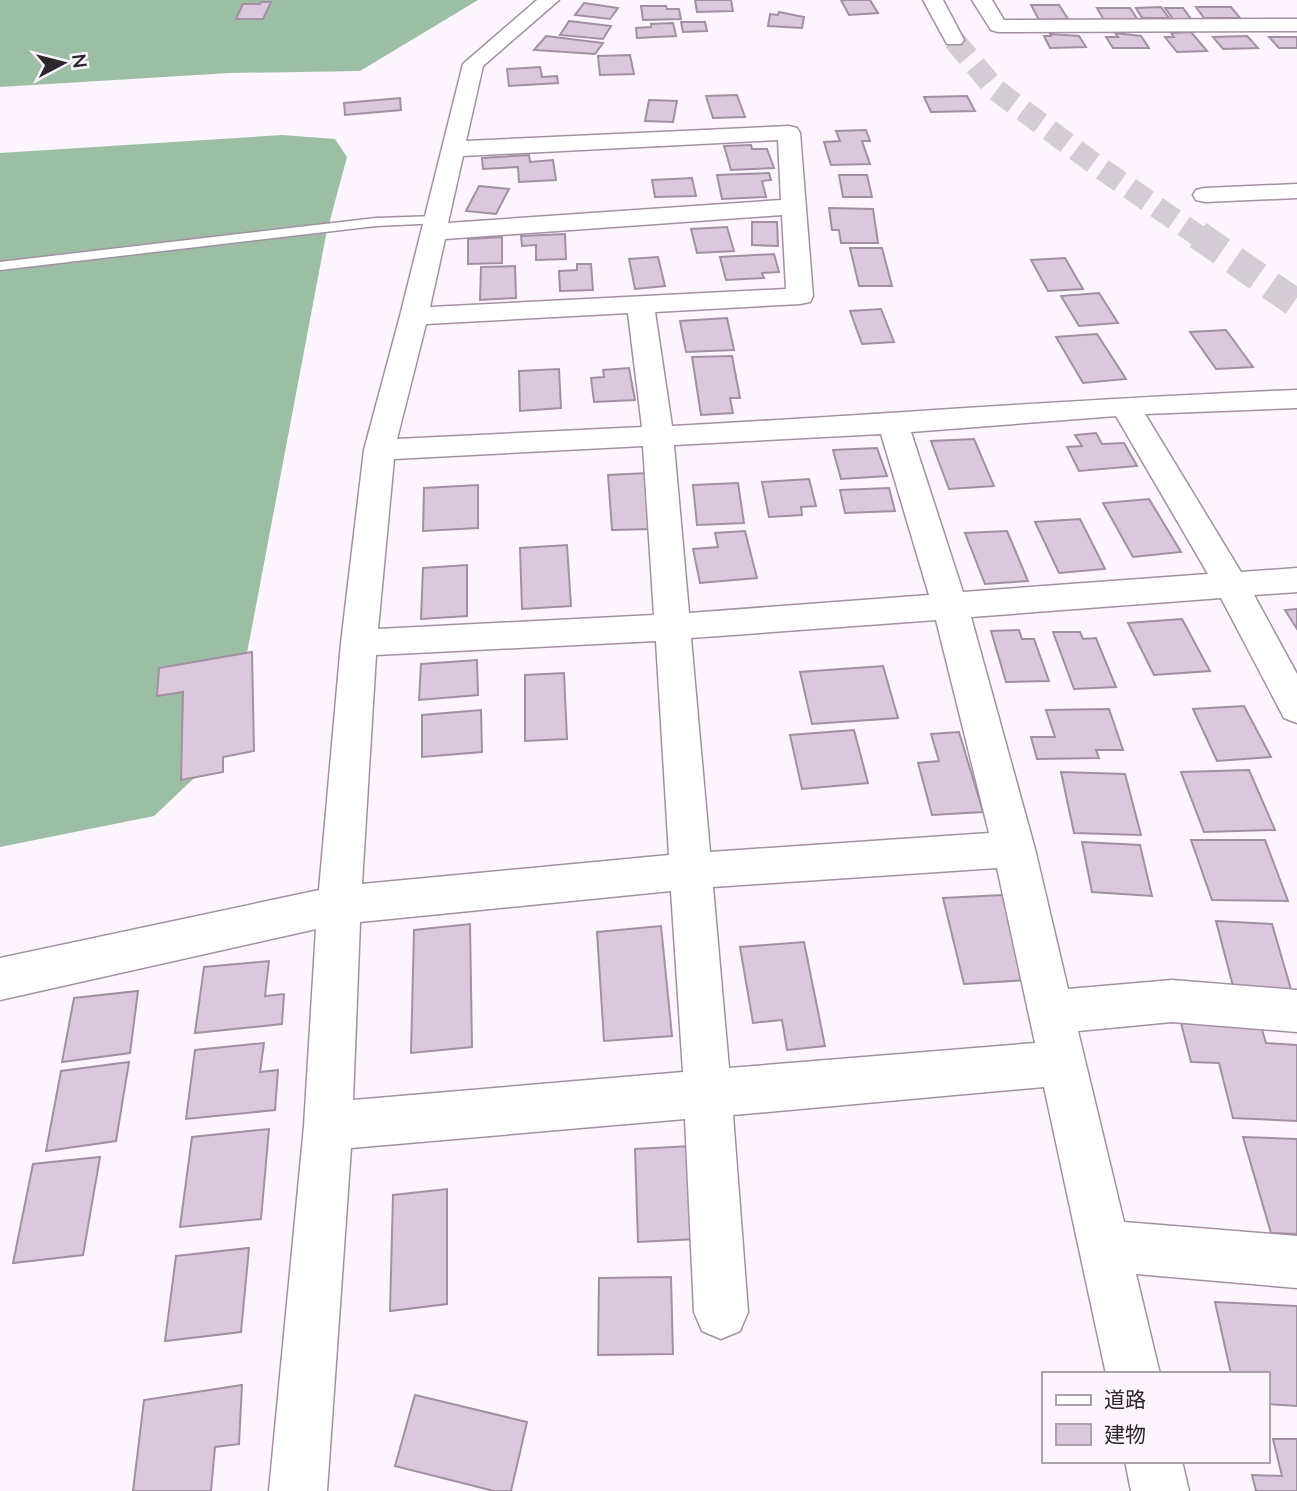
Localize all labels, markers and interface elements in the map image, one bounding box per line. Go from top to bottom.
north arrow [28,28,98,98]
text: N [65,52,93,70]
legend [1042,1372,1269,1463]
text: 道路 [1104,1386,1146,1414]
text: 建物 [1104,1421,1146,1449]

